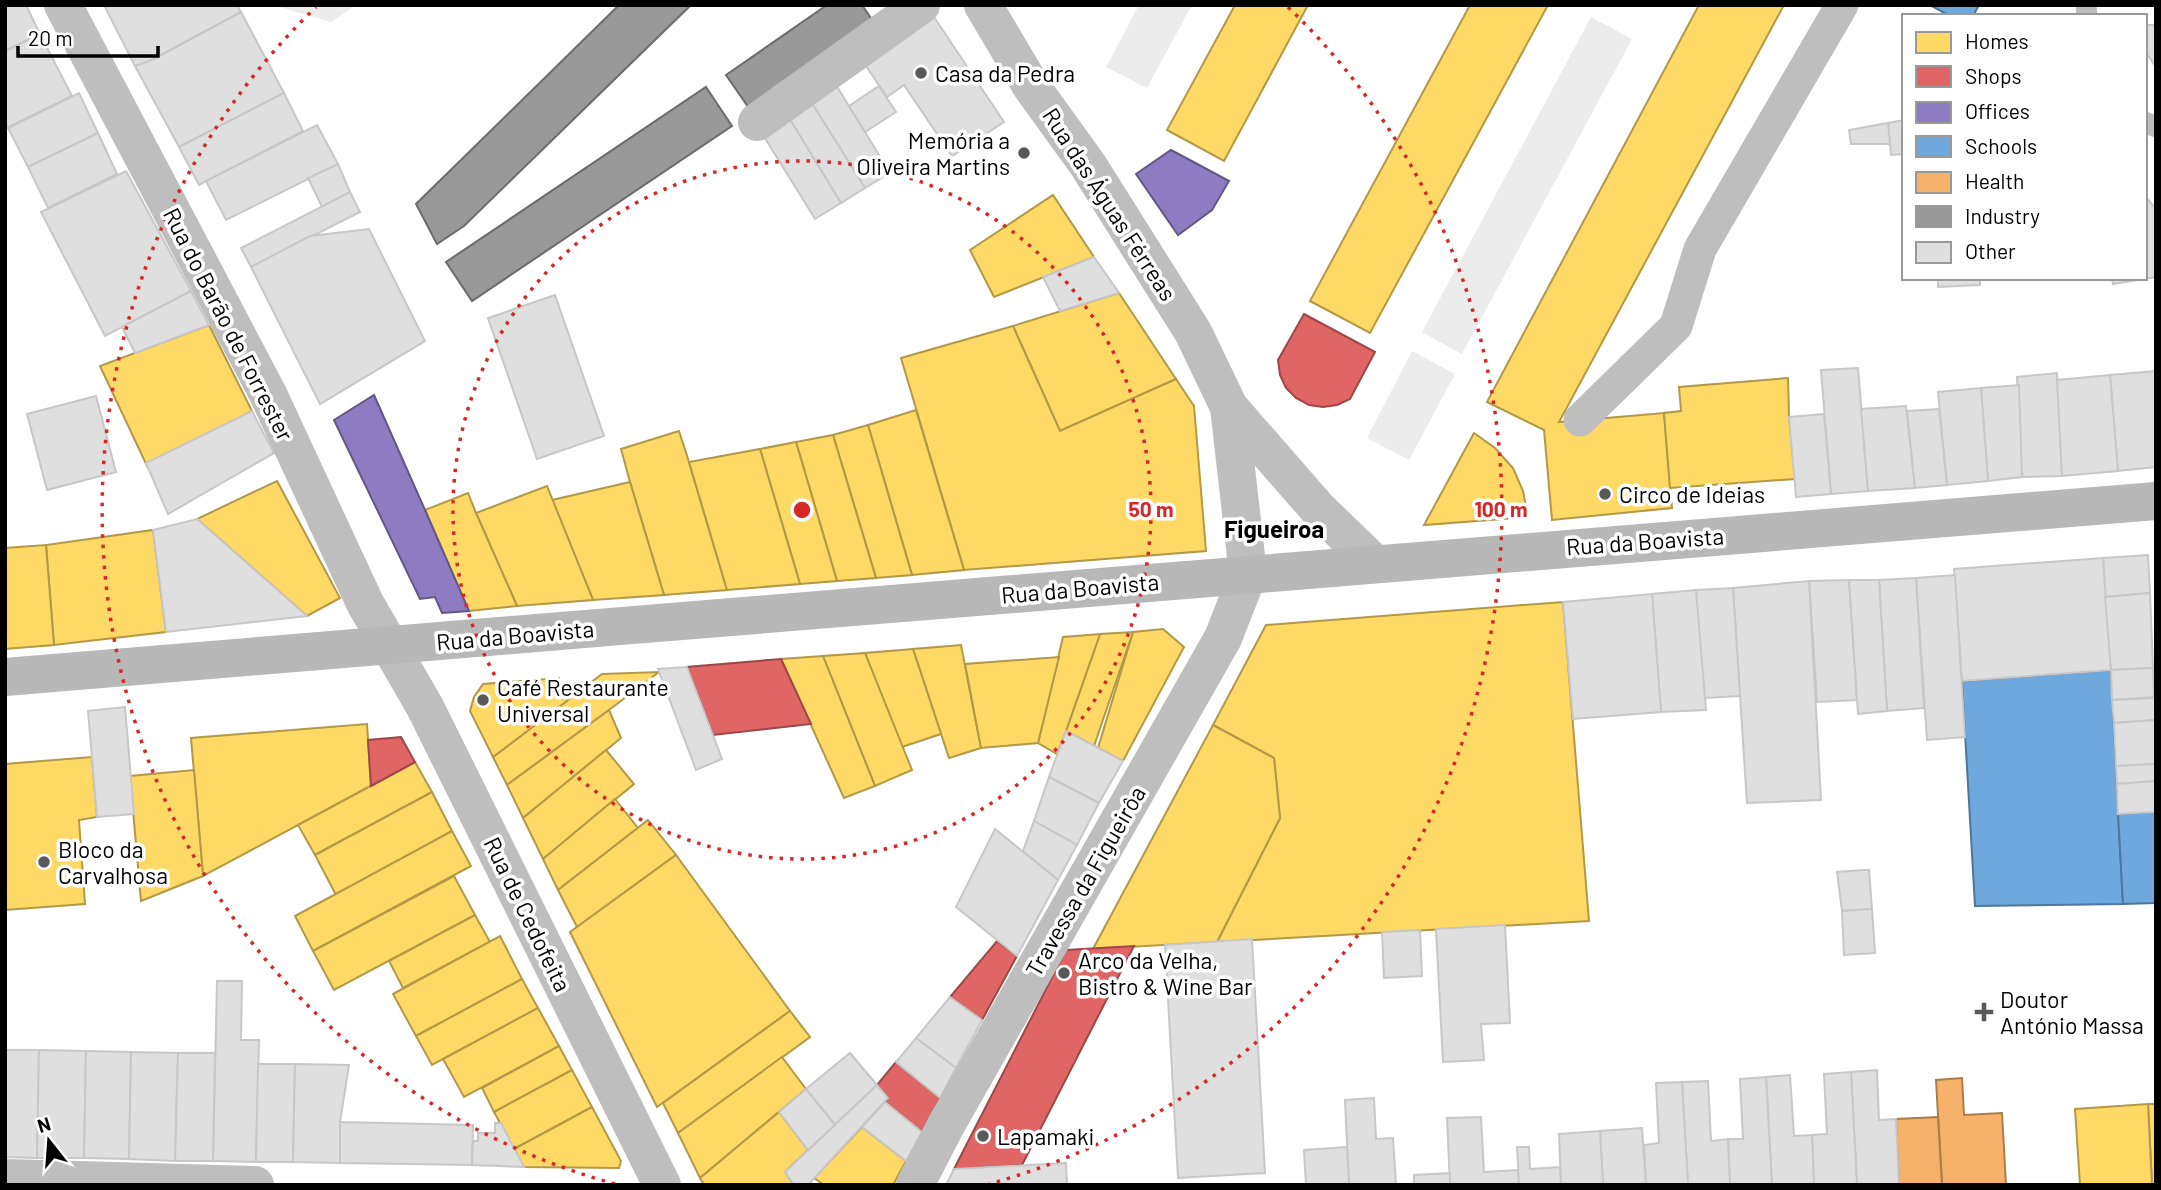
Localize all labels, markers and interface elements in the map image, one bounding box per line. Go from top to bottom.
scale bar [18,14,158,58]
legend [1902,14,2147,280]
text: 20 m [28,25,73,50]
text: Homes [1965,28,2029,53]
place label: Casa da Pedra [935,59,1075,87]
text: Shops [1965,63,2022,88]
marker: Casa da Pedra [913,65,929,81]
text: Offices [1965,98,2030,123]
street label: Rua das Águas Férreas [1037,102,1183,306]
place label: Memória a Oliveira Martins [857,126,1010,180]
text: Schools [1965,133,2037,158]
marker: Memória a Oliveira Martins [1016,145,1032,161]
text: Health [1965,168,2024,193]
street label: Rua do Barão de Forrester [158,203,300,446]
text: Industry [1965,203,2040,228]
text: Other [1965,238,2016,263]
place label: Circo de Ideias [1619,480,1765,508]
marker: Circo de Ideias [1597,486,1613,502]
text: 50 m [1128,496,1174,521]
text: 100 m [1474,496,1528,521]
centre of rings [790,498,814,522]
district label: Figueiroa [1224,514,1324,543]
street label: Rua da Boavista [1565,522,1725,560]
street label: Rua da Boavista [1000,567,1160,609]
street label: Rua da Boavista [435,614,595,656]
place label: Café Restaurante Universal [497,673,669,727]
marker: Café Restaurante Universal [475,692,491,708]
street label: Travessa da Figueirôa [1019,781,1151,981]
street label: Rua de Cedofeita [478,832,578,996]
place label: Bloco da Carvalhosa [58,835,168,889]
marker: Bloco da Carvalhosa [36,854,52,870]
place label: Arco da Velha, Bistro & Wine Bar [1078,946,1253,1000]
marker: Arco da Velha, Bistro & Wine Bar [1056,965,1072,981]
place label: Doutor António Massa [2000,985,2144,1039]
marker: Doutor António Massa [1974,1002,1994,1022]
north arrow [14,1106,84,1176]
text: N [34,1111,53,1137]
place label: Lapamaki [997,1122,1094,1150]
marker: Lapamaki [975,1128,991,1144]

